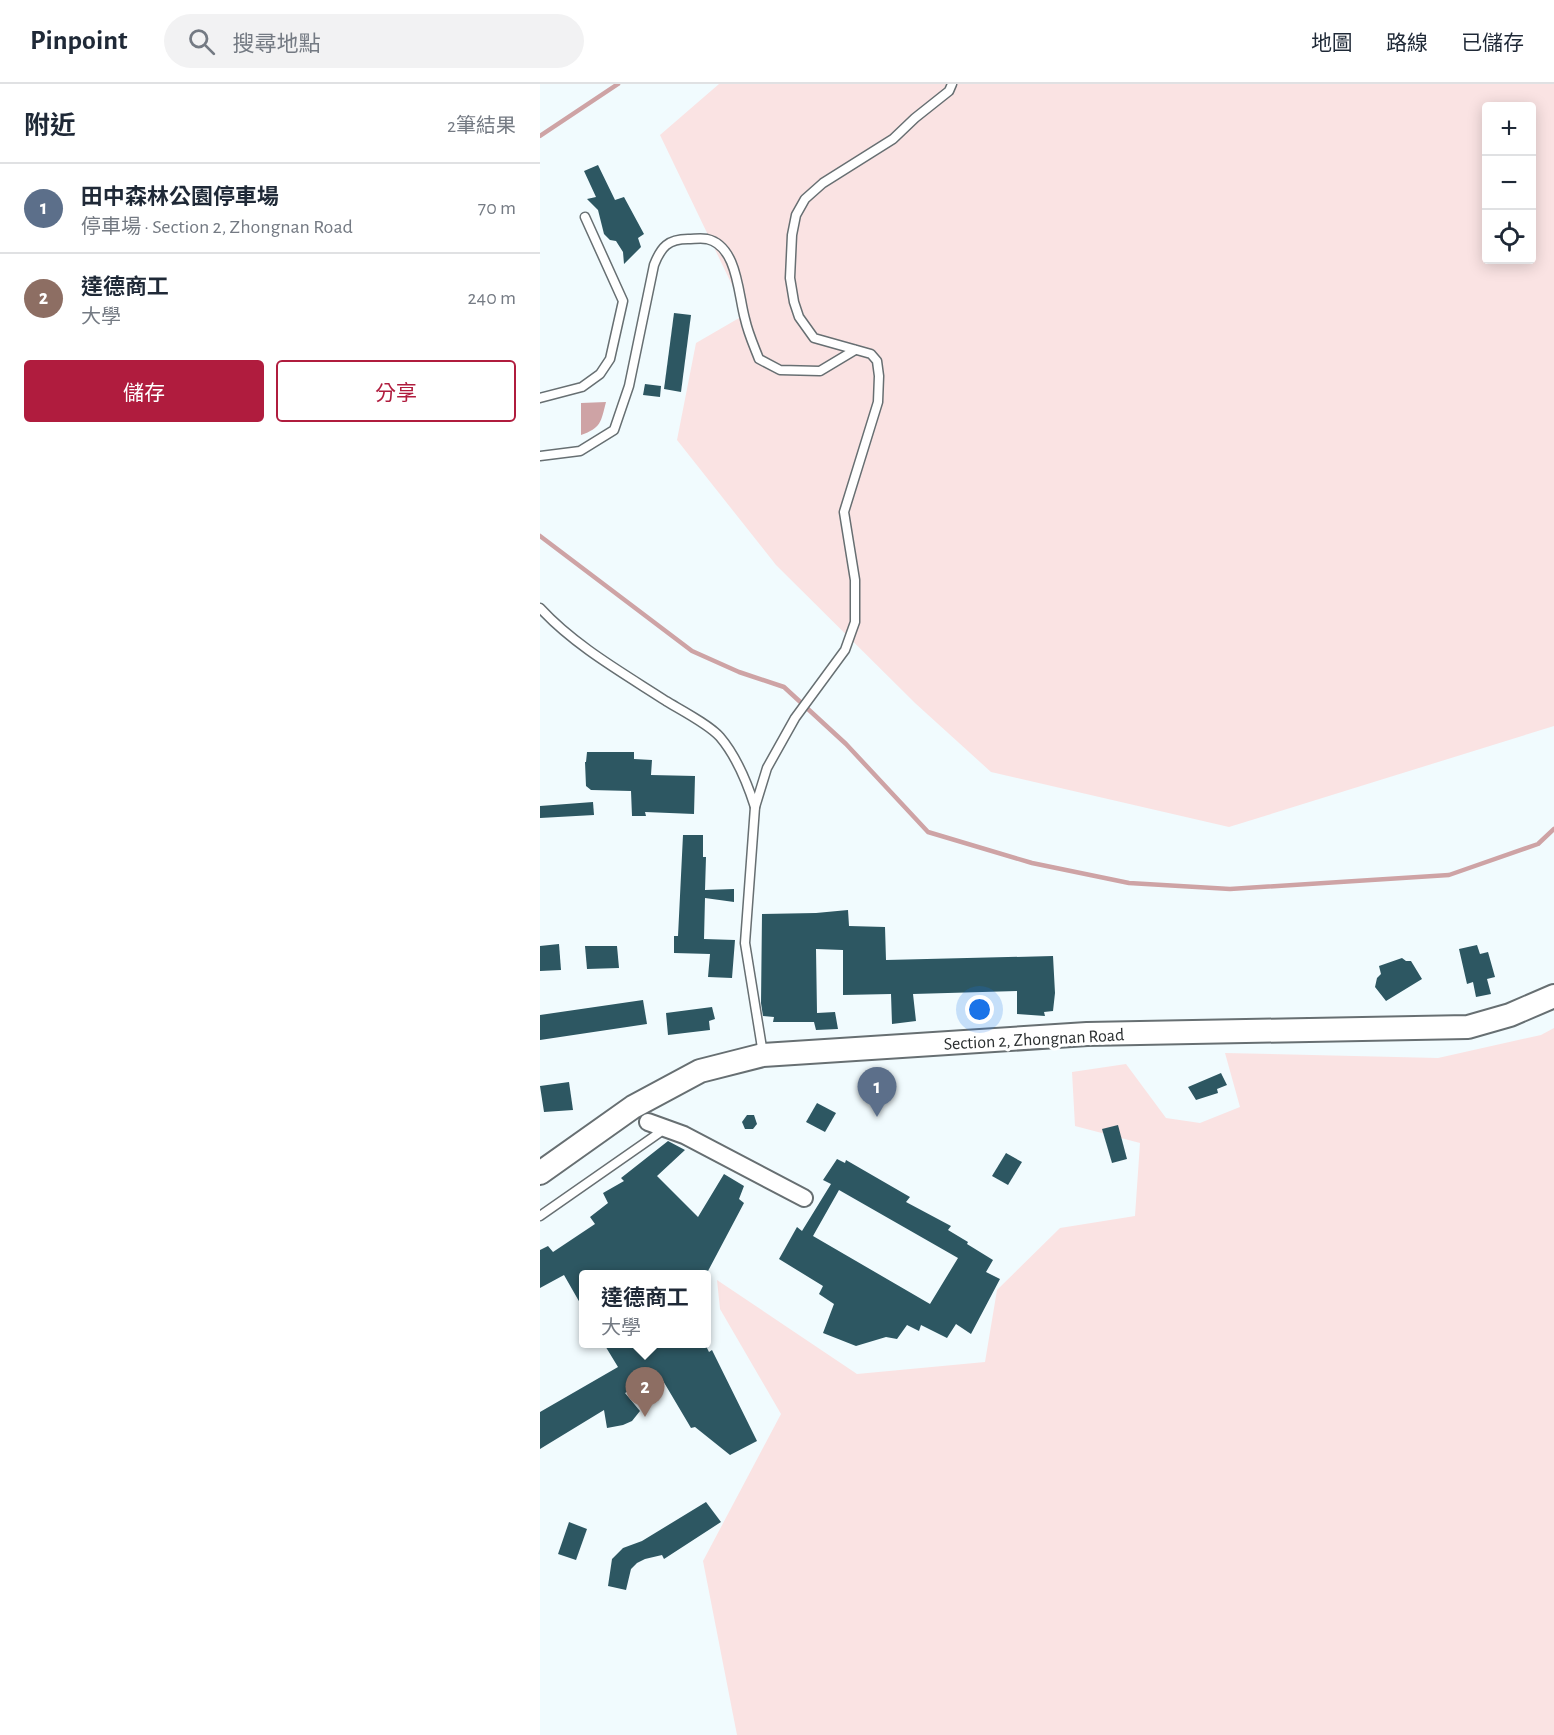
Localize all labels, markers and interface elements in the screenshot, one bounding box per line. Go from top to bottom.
search box [164,14,584,68]
icon: search [185,25,218,58]
text: Pinpoint [30,27,128,55]
text: 搜尋地點 [233,33,321,55]
text: 地圖 [1311,33,1353,54]
text: 路線 [1386,33,1428,54]
text: 已儲存 [1461,33,1524,54]
map controls [1482,102,1536,264]
button: + [1482,102,1536,156]
text: 附近 [24,113,76,139]
text: 2筆結果 [447,116,516,136]
button: − [1482,156,1536,210]
text: 田中森林公園停車場 [81,186,279,208]
text: 1 [40,198,47,218]
text: 70 m [478,198,516,218]
button: locate [1482,210,1536,264]
text: 停車場 · Section 2, Zhongnan Road [81,217,353,237]
text: 達德商工 [81,276,169,298]
text: 2 [39,288,48,308]
text: 240 m [467,288,516,308]
text: 大學 [81,307,121,327]
button: 儲存 [24,360,264,422]
button: 分享 [276,360,516,422]
your location [965,995,994,1024]
street label: Section 2, Zhongnan Road [943,1026,1125,1054]
pin: 1 [858,1068,896,1117]
popup [579,1270,711,1348]
text: 達德商工 [601,1287,689,1309]
text: 大學 [601,1318,641,1338]
pin: 2 [626,1368,664,1417]

